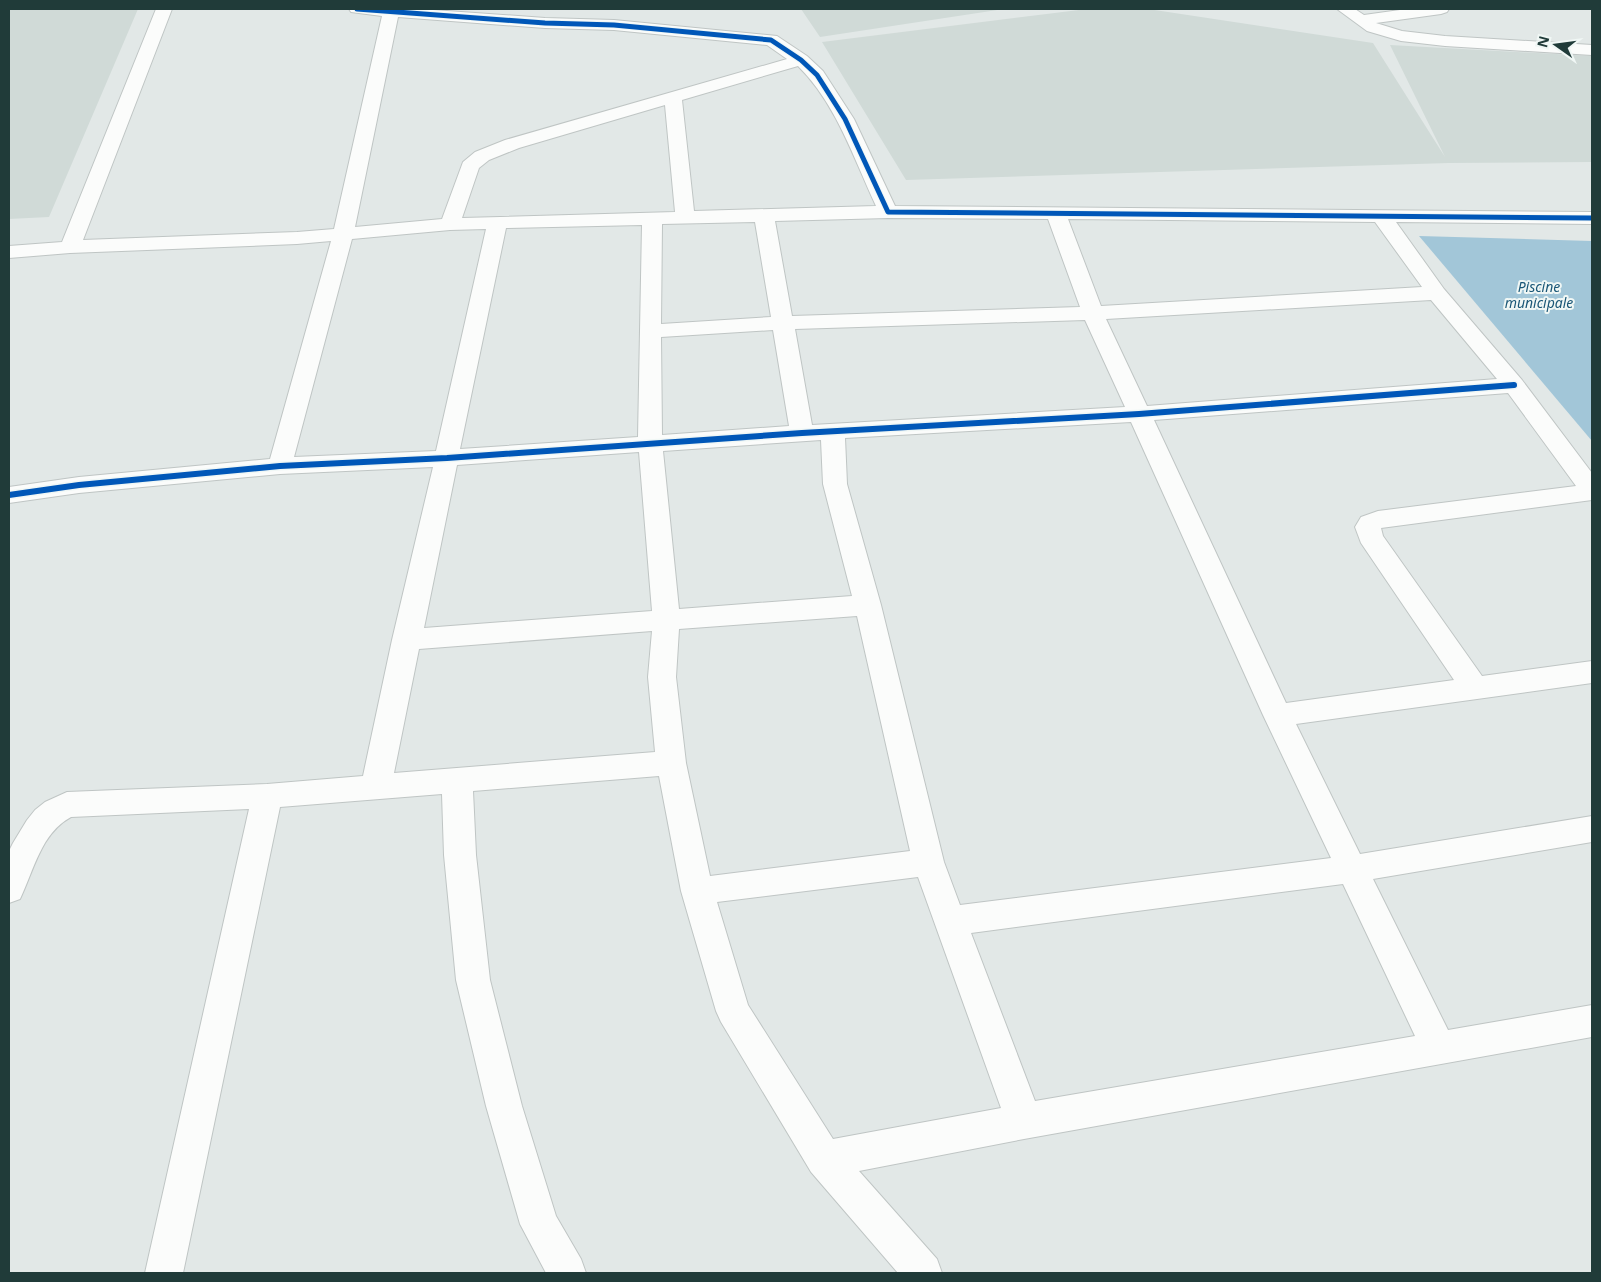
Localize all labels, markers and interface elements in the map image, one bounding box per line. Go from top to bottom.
north arrow [1531,20,1581,70]
text: N [1532,34,1553,50]
water label: Piscine municipale [1505,277,1573,312]

